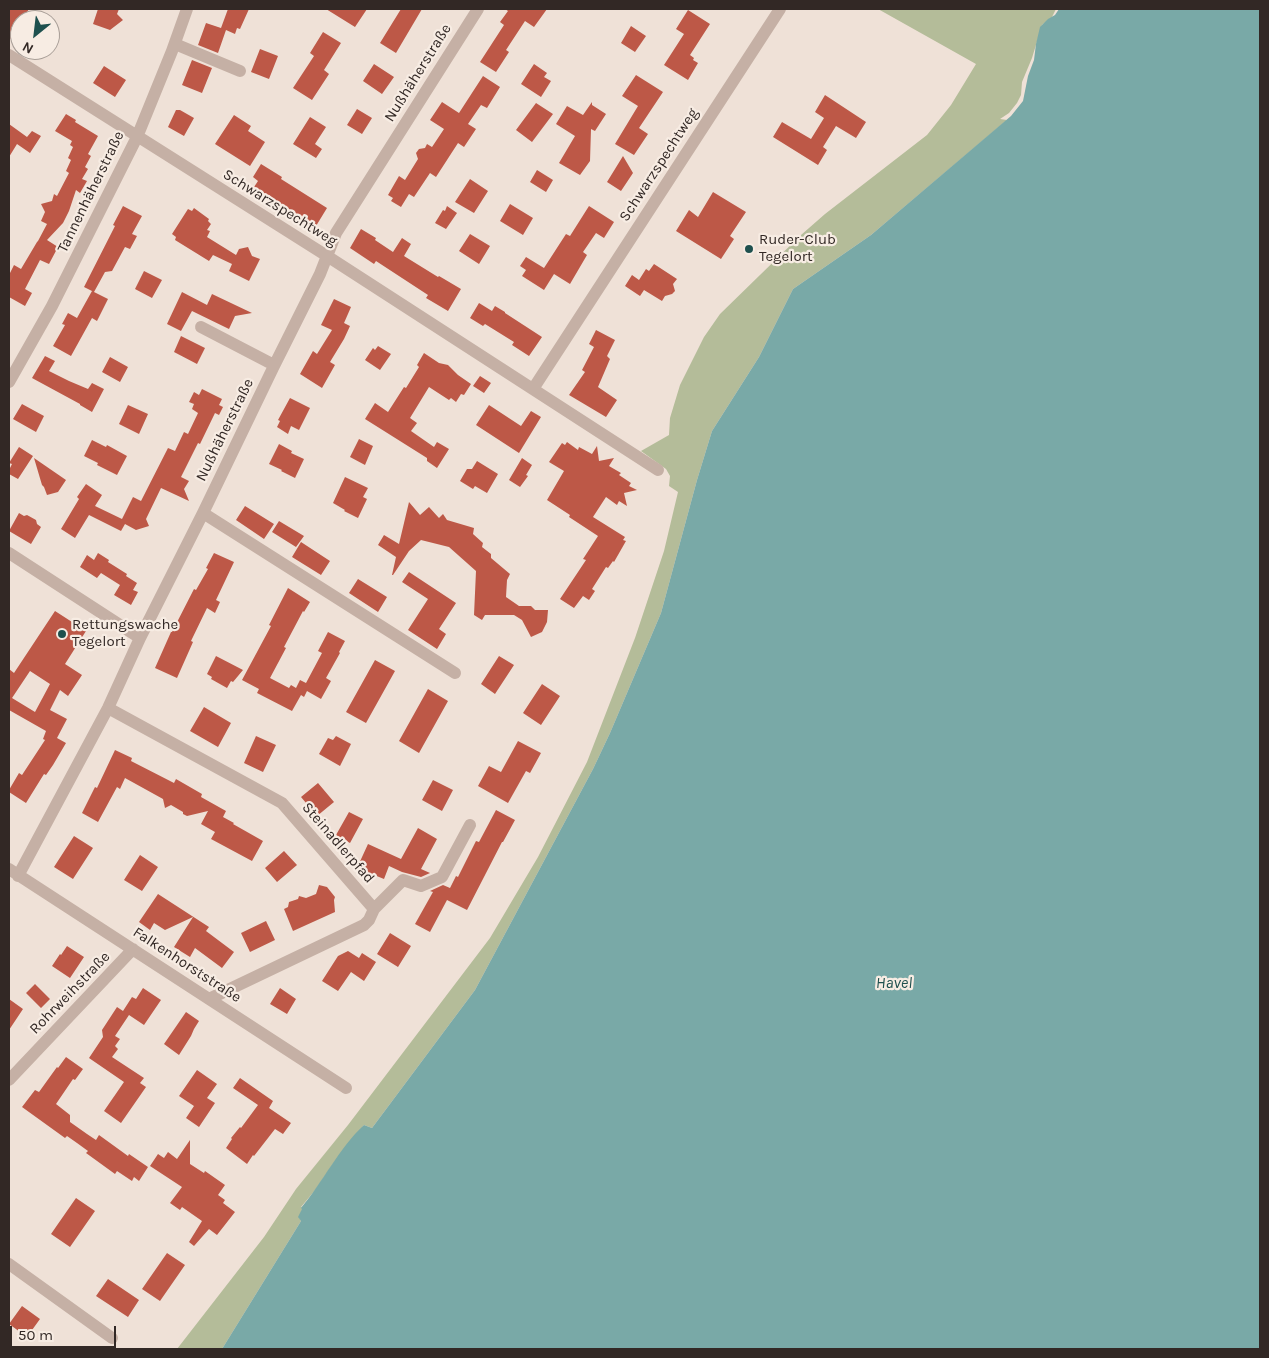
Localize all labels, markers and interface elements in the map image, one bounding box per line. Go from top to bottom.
north arrow [10,10,60,60]
street label: Nußhäherstraße [381,21,455,125]
text: N [19,38,36,58]
street label: Schwarzspechtweg [616,105,702,225]
street label: Tannenhäherstraße [54,128,128,256]
street label: Schwarzspechtweg [220,166,340,250]
place label: Ruder-Club Tegelort [759,231,836,266]
marker: Ruder-Club Tegelort [743,243,755,255]
street label: Nußhäherstraße [192,376,258,484]
place label: Rettungswache Tegelort [72,616,178,651]
marker: Rettungswache Tegelort [56,628,68,640]
street label: Steinadlerpfad [298,799,378,887]
street label: Falkenhorststraße [129,923,245,1007]
street label: Rohrweihstraße [26,948,114,1038]
water label: Havel [876,973,912,993]
scale bar [12,1316,119,1348]
text: 50 m [18,1326,53,1344]

